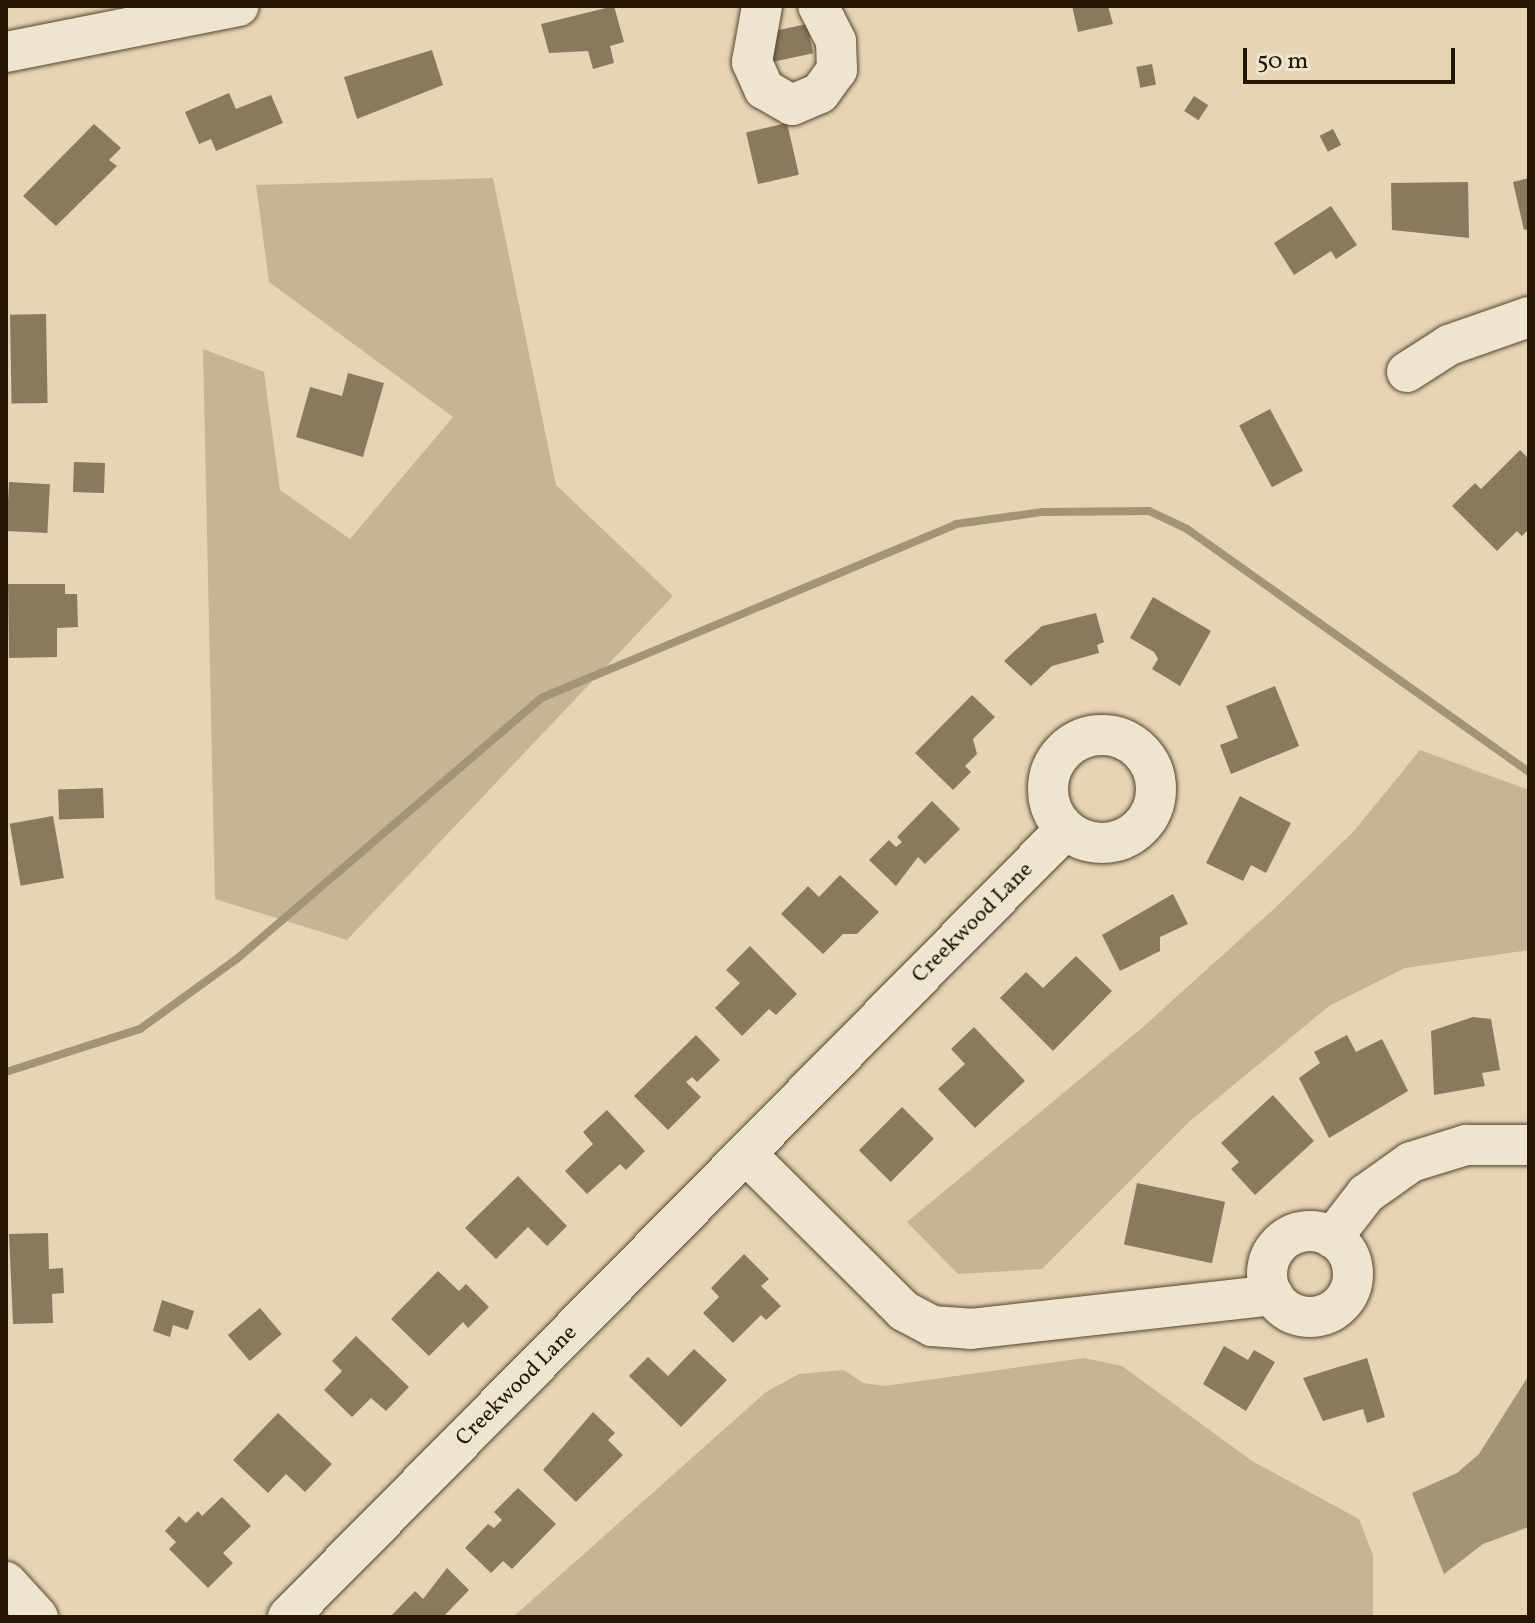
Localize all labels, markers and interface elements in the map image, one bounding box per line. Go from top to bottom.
scale bar [1247,32,1459,82]
text: 50 m [1257,45,1309,79]
street label: Creekwood Lane [907,857,1039,989]
street label: Creekwood Lane [451,1320,583,1452]

